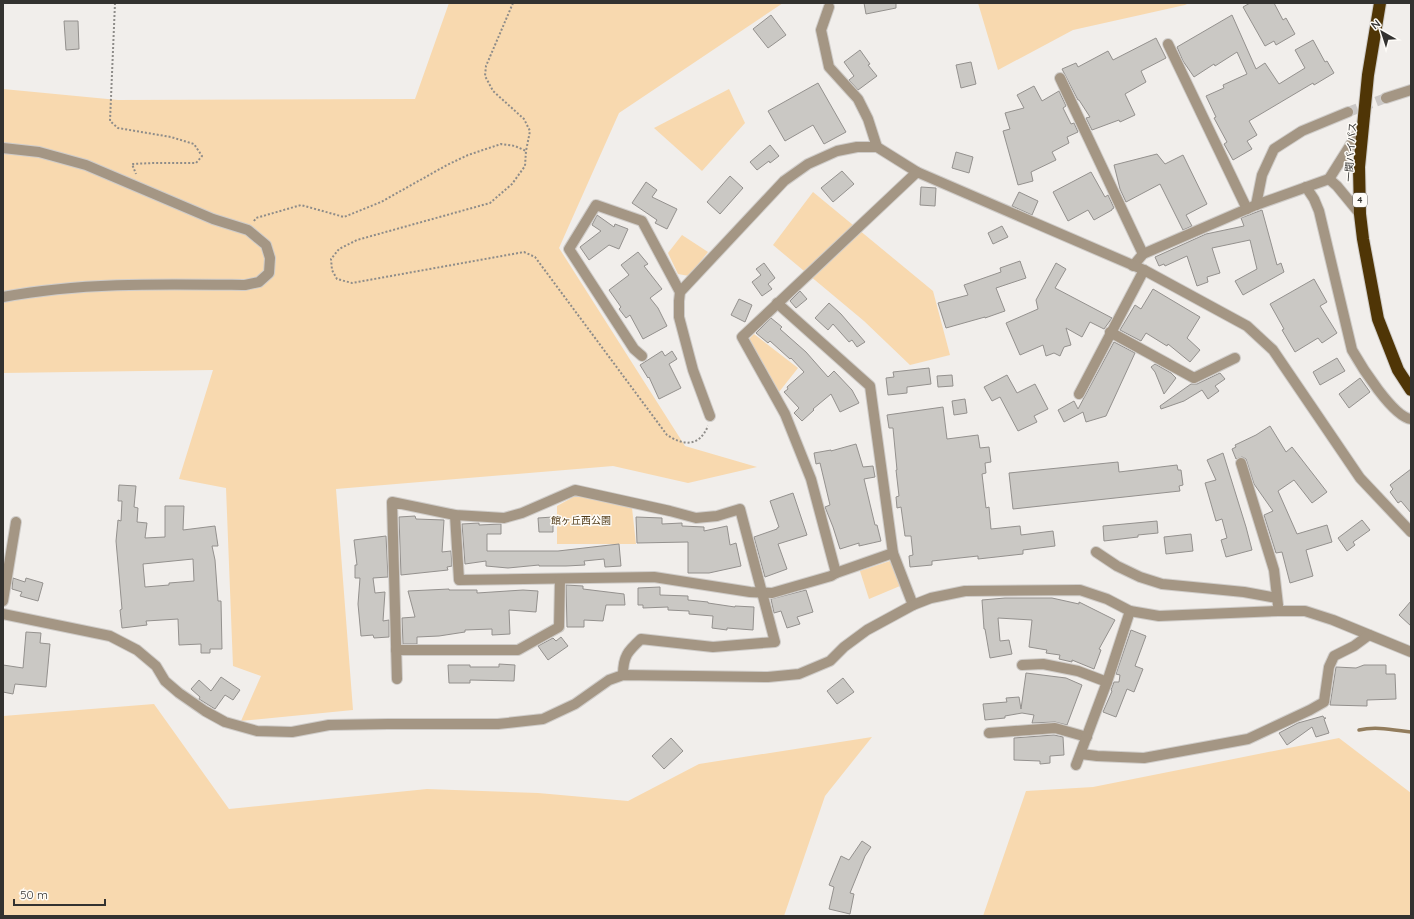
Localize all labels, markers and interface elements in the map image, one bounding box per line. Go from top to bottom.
north arrow [1362,12,1402,52]
text: N [1368,16,1383,32]
street label: 一関バイパス [1342,122,1359,182]
road number: 4 [1353,193,1367,207]
park label: 館ヶ丘西公園 [551,514,611,527]
scale bar [14,881,105,907]
text: 50 m [20,887,48,902]

